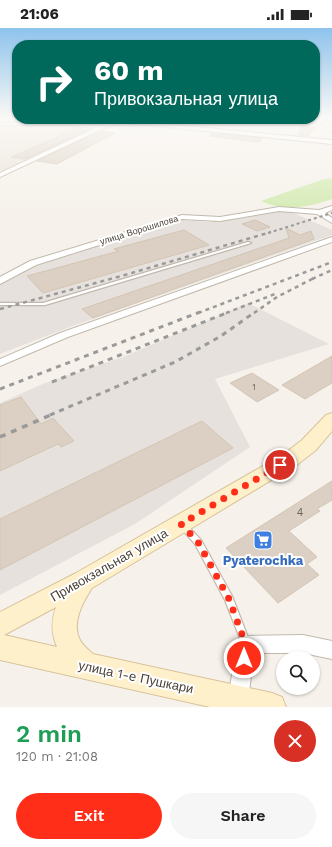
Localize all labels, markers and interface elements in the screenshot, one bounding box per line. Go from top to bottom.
text: 21:06 [20,5,59,23]
text: 60 m [94,54,164,87]
icon: right [28,56,80,108]
text: Привокзальная улица [94,88,278,109]
street label: улица Ворошилова [99,213,179,247]
house number: 1 [252,382,256,392]
pin [263,448,297,482]
icon: arrive [269,454,291,476]
house number: 4 [297,506,304,519]
street label: Привокзальная улица [48,525,171,605]
supermarket icon: Pyaterochka [252,529,274,551]
place label: Pyaterochka [223,553,304,568]
position arrow [223,637,265,679]
map controls [276,651,320,695]
button: search [276,651,320,695]
street label: улица 1-е Пушкари [77,657,195,697]
text: 2 min [16,720,82,748]
button: close [274,720,316,762]
text: 120 m · 21:08 [16,749,98,764]
button: Exit [16,793,162,839]
button: Share [170,793,316,839]

